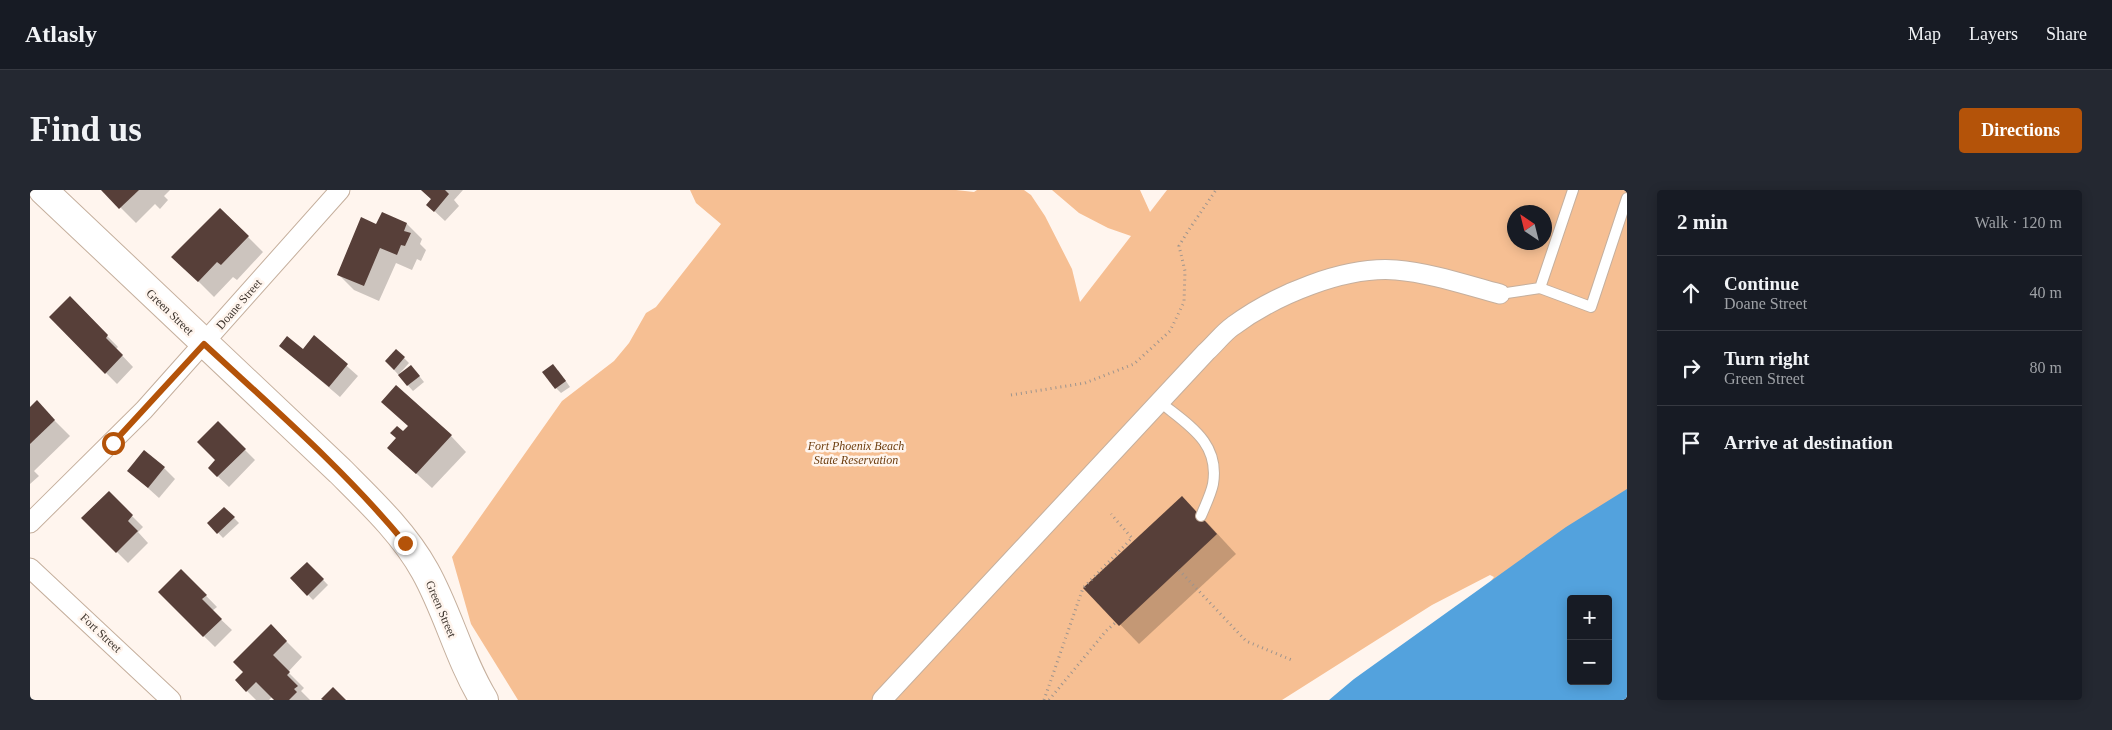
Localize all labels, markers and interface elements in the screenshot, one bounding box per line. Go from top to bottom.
text: Atlasly [25,21,97,47]
text: Map [1908,24,1941,44]
text: Layers [1969,24,2018,44]
text: Share [2046,24,2087,44]
button: Directions [1959,108,2082,153]
text: Find us [30,110,142,149]
north arrow [1507,205,1552,250]
text: 2 min [1677,210,1728,234]
text: Walk · 120 m [1975,214,2062,231]
text: Continue [1724,273,1799,294]
street label: Doane Street [213,275,265,332]
icon: ahead [1677,279,1705,307]
text: 40 m [2030,284,2062,301]
street label: Green Street [143,286,197,338]
text: Doane Street [1724,295,1807,312]
text: Turn right [1724,348,1809,369]
icon: right [1677,354,1705,382]
text: 80 m [2030,359,2062,376]
text: Green Street [1724,370,1804,387]
icon: arrive [1677,429,1705,457]
route start [102,432,125,455]
text: Arrive at destination [1724,432,1893,453]
park label: Fort Phoenix Beach State Reservation [807,439,904,467]
route end [394,532,417,555]
street label: Green Street [423,579,459,640]
map controls [1567,595,1612,685]
button: + [1567,595,1612,640]
street label: Fort Street [78,610,125,656]
button: − [1567,640,1612,685]

